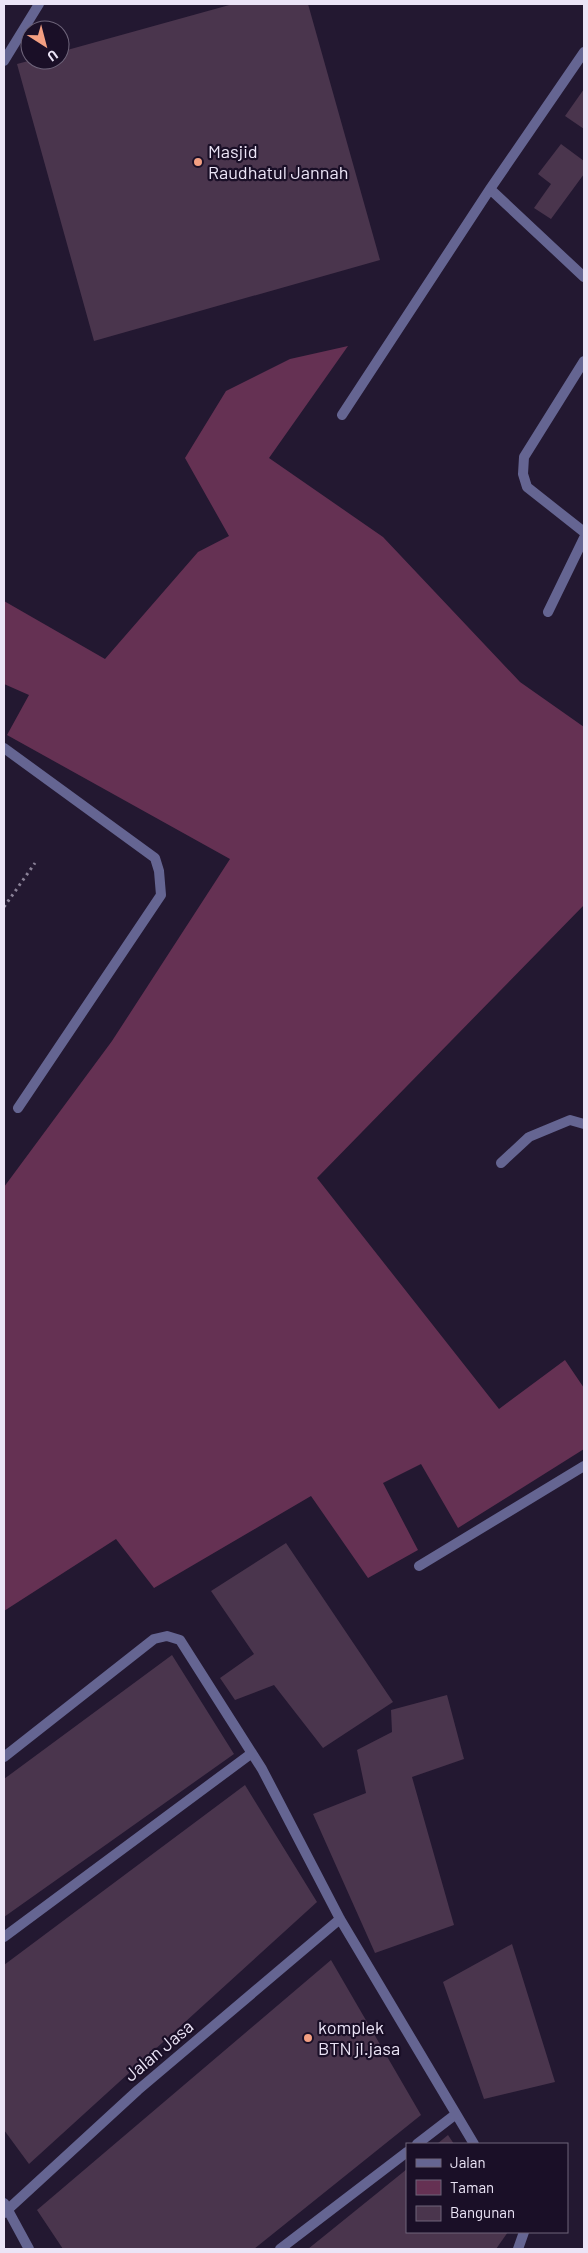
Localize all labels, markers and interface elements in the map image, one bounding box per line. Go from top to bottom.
north arrow [20,20,70,70]
text: U [44,46,61,65]
place label: Masjid Raudhatul Jannah [208,140,348,183]
marker: Masjid Raudhatul Jannah [192,156,204,168]
street label: Jalan Jasa [119,2015,197,2086]
place label: komplek BTN jl.jasa [318,2016,400,2059]
marker: komplek BTN jl.jasa [302,2032,314,2044]
legend [406,2143,568,2233]
text: Jalan [450,2153,486,2171]
text: Taman [450,2178,494,2196]
text: Bangunan [450,2203,515,2221]

